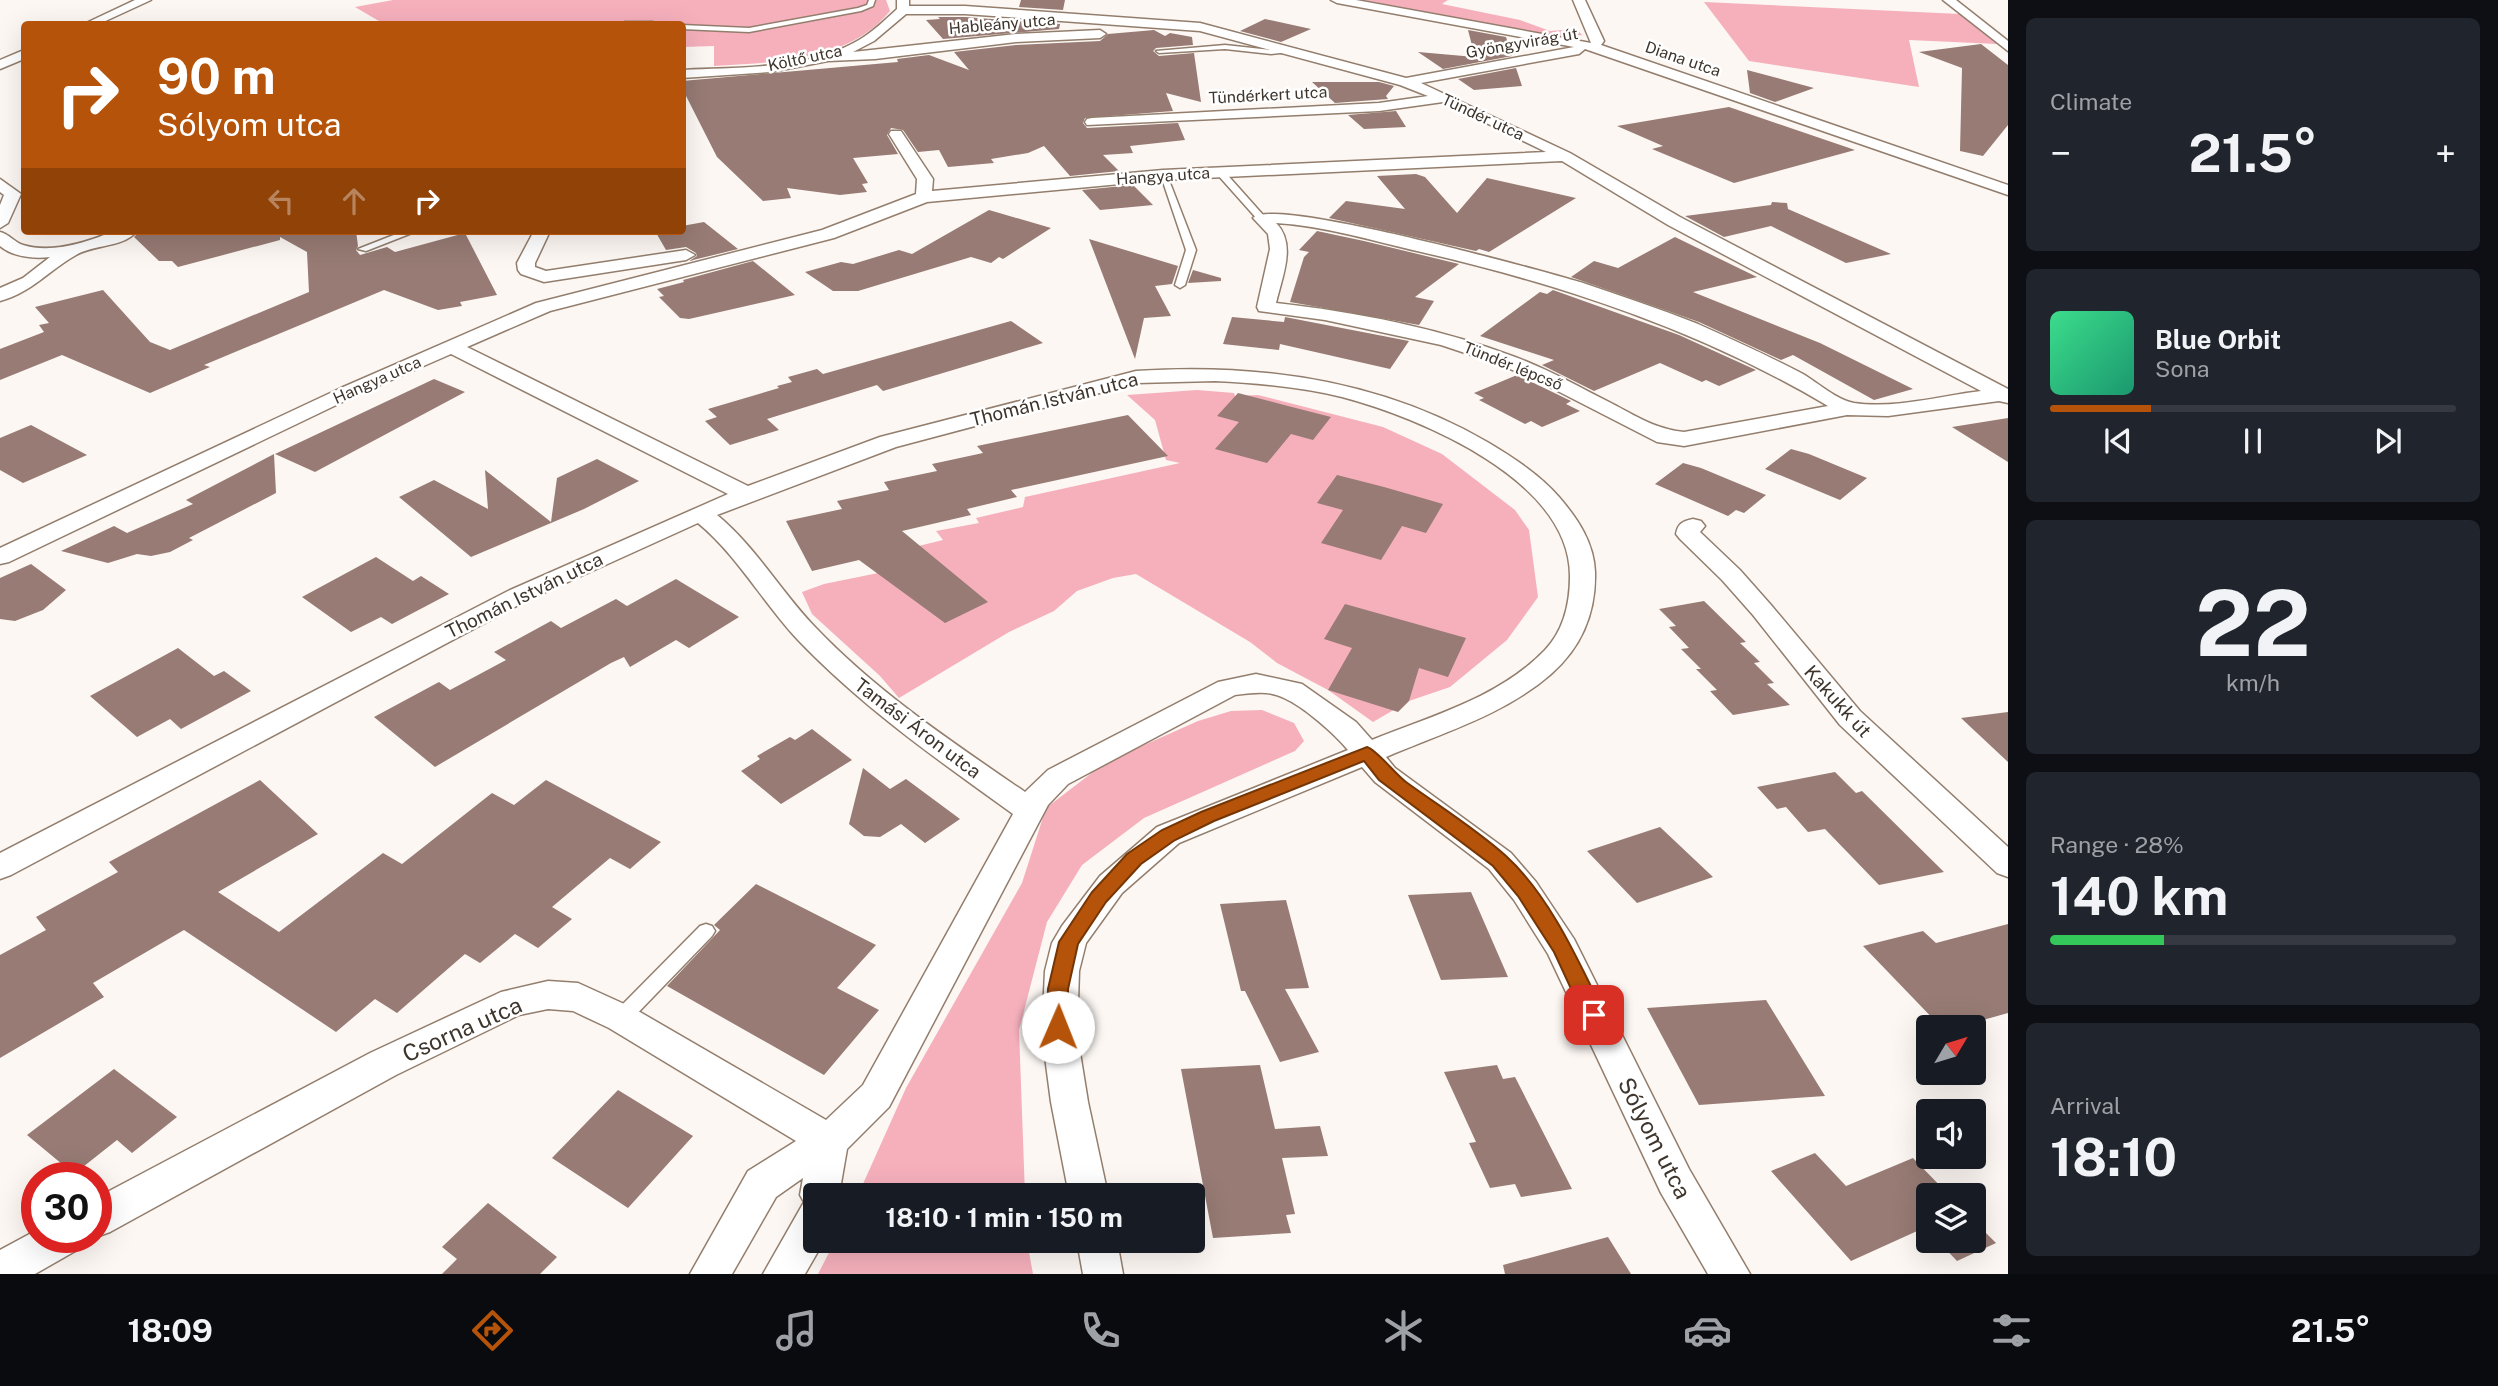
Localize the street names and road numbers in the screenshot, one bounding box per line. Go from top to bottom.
street label: Hableány utca [948,10,1056,38]
street label: Gyöngyvirág út [1465,24,1579,62]
street label: Diana utca [1643,37,1723,81]
street label: Költő utca [766,41,844,75]
street label: Tündérkert utca [1208,82,1328,108]
street label: Tündér utca [1439,90,1527,144]
street label: Hangya utca [1115,163,1211,189]
street label: Tündér lépcső [1461,338,1565,394]
street label: Hangya utca [330,352,424,408]
street label: Thomán István utca [968,368,1140,430]
street label: Thomán István utca [442,547,606,643]
street label: Kakukk út [1800,660,1876,742]
street label: Tamási Áron utca [851,673,985,783]
street label: Csorna utca [398,991,526,1067]
street label: Sólyom utca [1613,1073,1697,1203]

